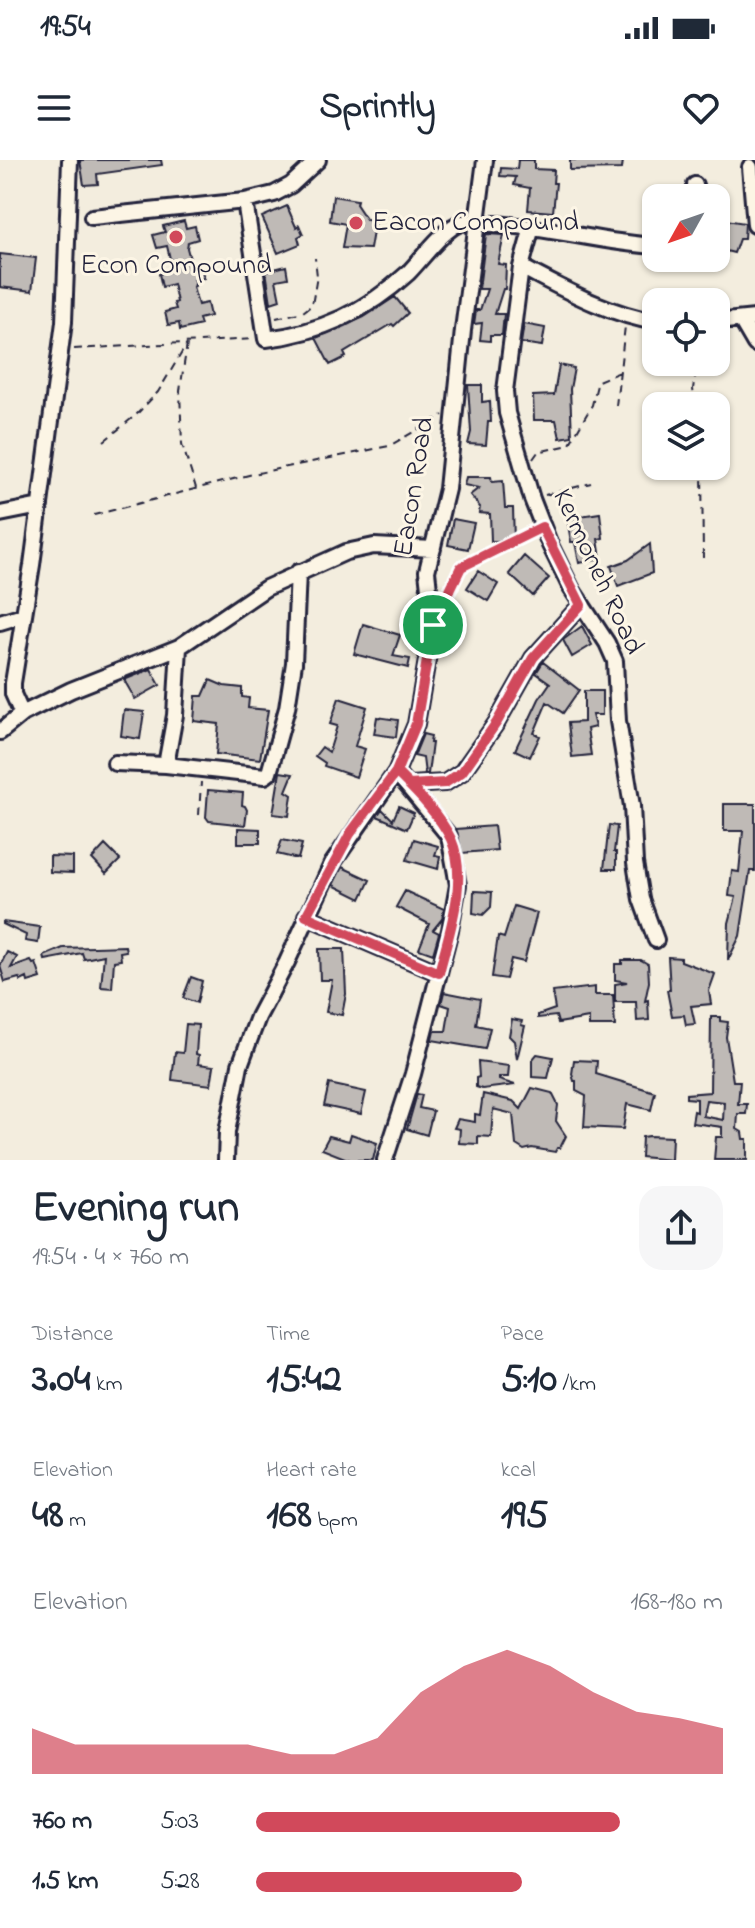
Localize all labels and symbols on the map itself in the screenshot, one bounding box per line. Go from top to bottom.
north arrow [642,184,730,272]
place label: Eacon Compound [372,203,579,244]
marker: Eacon Compound [347,214,365,232]
marker: Econ Compound [167,228,185,246]
place label: Econ Compound [80,246,272,287]
street label: Eacon Road [384,414,446,560]
street label: Kermoneh Road [541,482,653,662]
pin [399,591,467,659]

